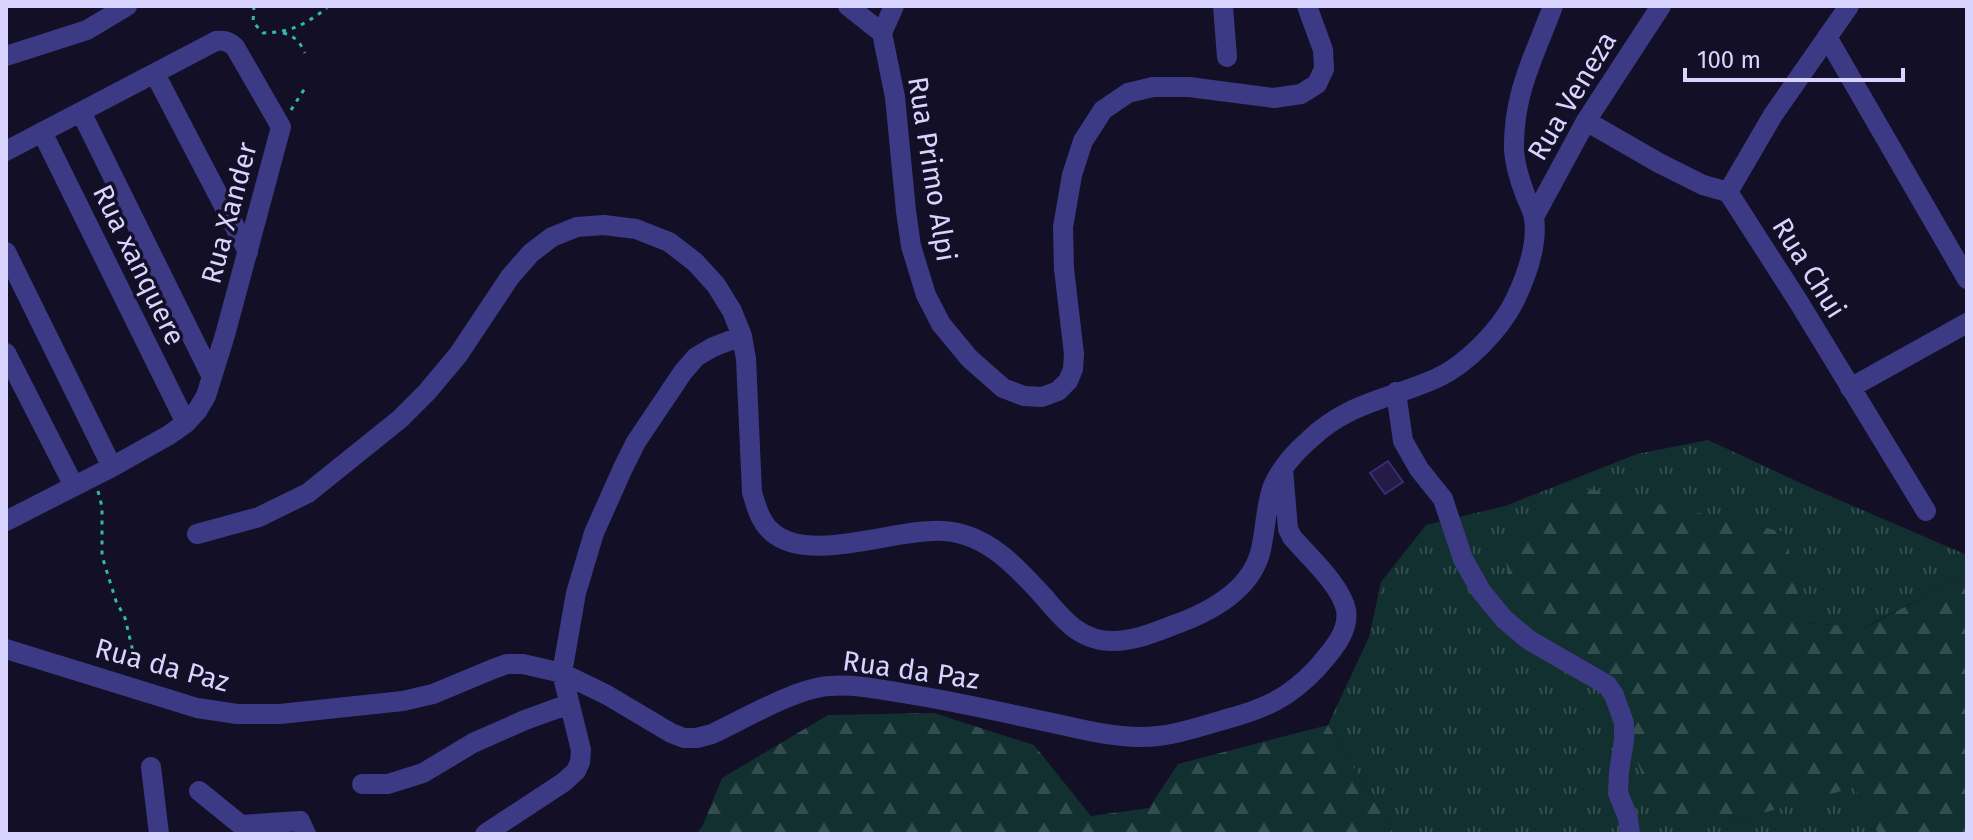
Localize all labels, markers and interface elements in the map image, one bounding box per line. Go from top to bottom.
street label: Rua Veneza [1521,26,1623,166]
scale bar [1685,32,1903,82]
text: 100 m [1697,46,1761,74]
street label: Rua Primo Alpi [901,74,963,264]
street label: Rua Xander [194,138,264,287]
street label: Rua xanquere [86,179,192,351]
street label: Rua Chui [1765,212,1853,324]
street label: Rua da Paz [91,631,233,699]
street label: Rua da Paz [841,644,981,696]

